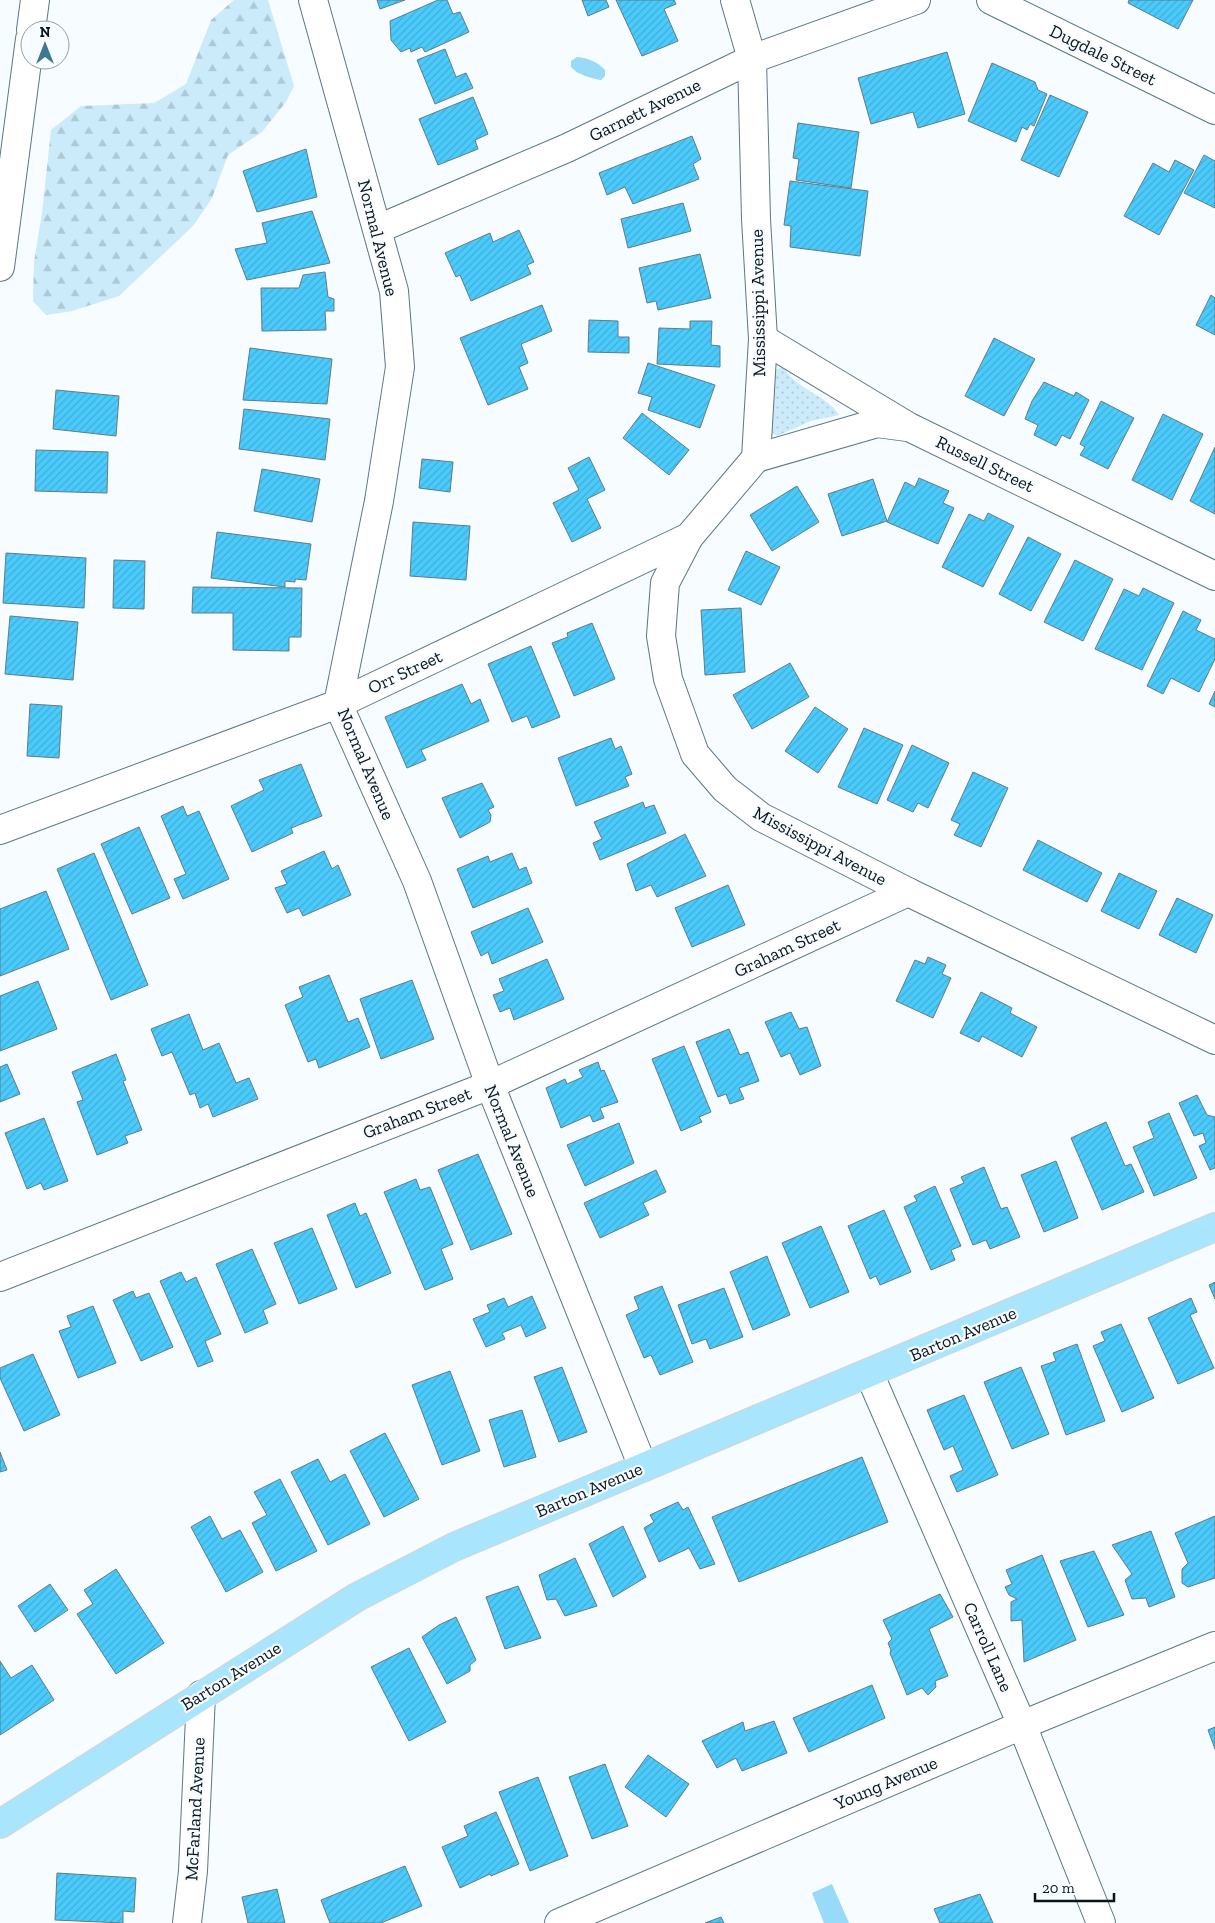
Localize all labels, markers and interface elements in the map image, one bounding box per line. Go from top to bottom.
north arrow [20,20,70,70]
street label: Dugdale Street [1046,20,1160,90]
text: N [40,24,51,41]
street label: Garnett Avenue [586,74,704,146]
street label: Normal Avenue [353,177,403,299]
street label: Mississippi Avenue [746,229,770,377]
street label: Russell Street [932,431,1038,497]
street label: Orr Street [364,645,446,699]
street label: Normal Avenue [333,705,399,823]
street label: Mississippi Avenue [750,802,890,890]
street label: Graham Street [730,914,844,982]
street label: Graham Street [360,1082,475,1144]
street label: Normal Avenue [479,1082,545,1200]
street label: Barton Avenue [906,1302,1020,1366]
street label: Barton Avenue [532,1458,646,1522]
street label: Carroll Lane [959,1599,1017,1695]
street label: Barton Avenue [177,1636,285,1716]
street label: McFarland Avenue [180,1737,210,1881]
street label: Young Avenue [830,1751,941,1815]
scale bar [1035,1870,1114,1902]
text: 20 m [1042,1879,1075,1897]

